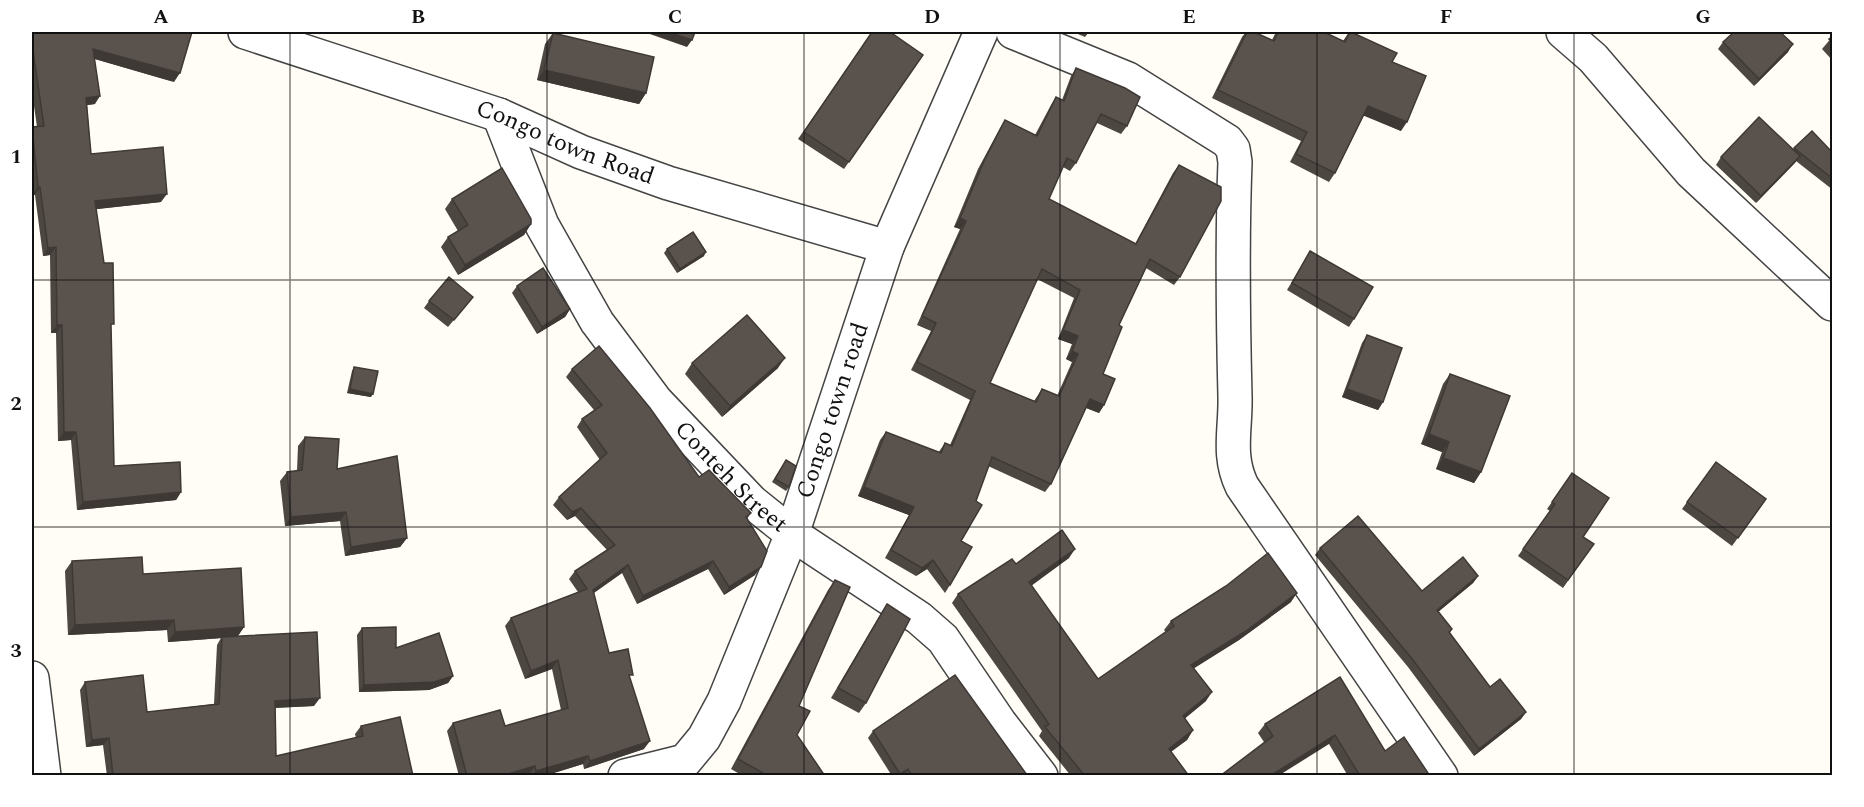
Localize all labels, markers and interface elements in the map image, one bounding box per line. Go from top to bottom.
text: A [153,2,169,32]
text: B [411,2,425,32]
text: C [668,2,682,32]
text: D [924,2,940,32]
text: E [1182,2,1196,32]
text: F [1440,2,1452,32]
text: G [1695,2,1711,32]
street label: Congo town Road [471,91,659,195]
text: 1 [10,142,22,172]
street label: Congo town road [787,318,879,503]
text: 2 [10,389,22,419]
street label: Conteh Street [666,413,795,542]
text: 3 [10,636,22,666]

